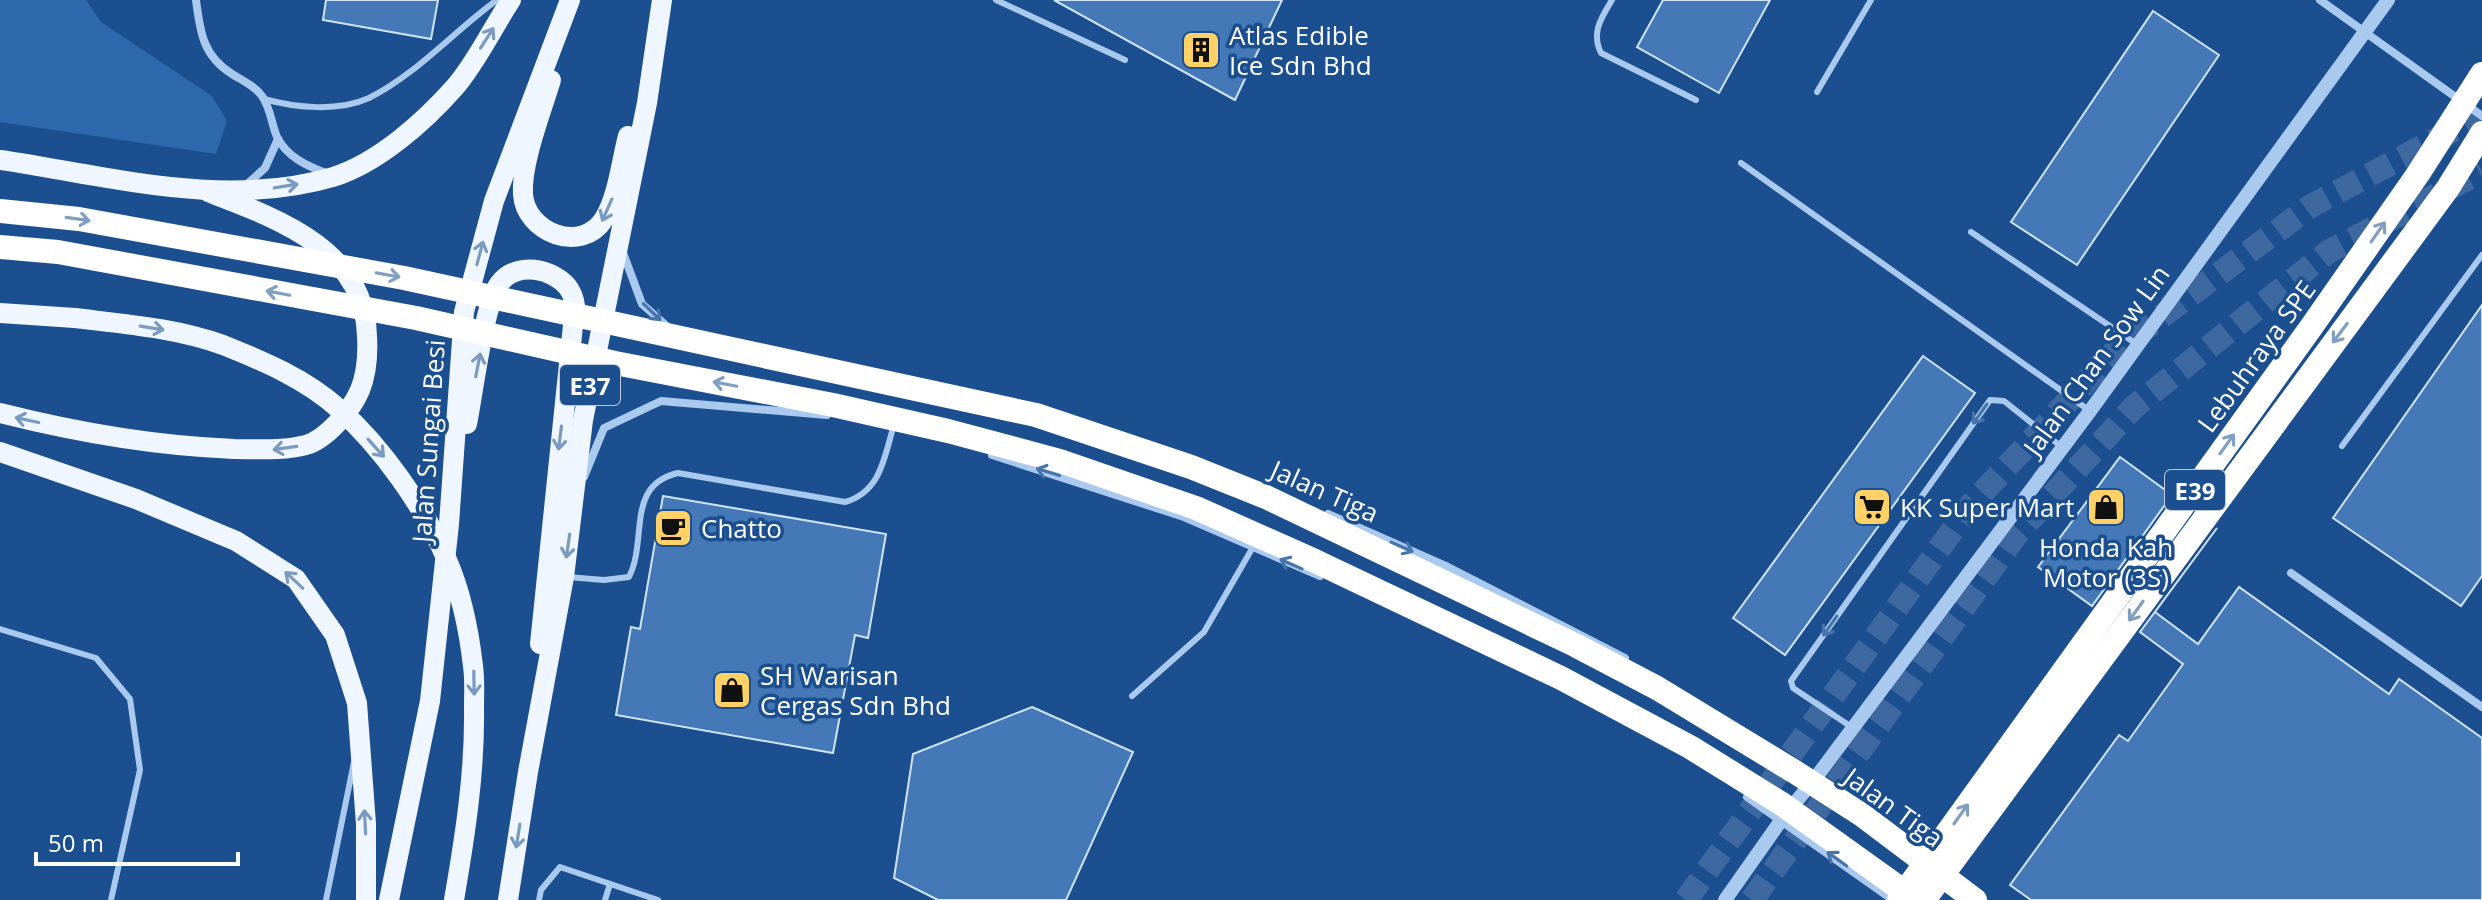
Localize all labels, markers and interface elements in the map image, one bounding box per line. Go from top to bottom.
place label: Atlas Edible Ice Sdn Bhd [1229,17,1372,83]
one-way arrow [479,27,495,50]
building icon: Atlas Edible Ice Sdn Bhd [1180,29,1222,71]
one-way arrow [272,177,298,192]
one-way arrow [598,198,613,222]
one-way arrow [64,212,90,227]
one-way arrow [2370,221,2386,243]
one-way arrow [473,240,488,266]
street label: Jalan Chan Sow Lin [2013,257,2177,465]
one-way arrow [375,269,401,284]
street label: Lebuhraya SPE [2189,273,2323,439]
one-way arrow [266,284,292,299]
one-way arrow [642,302,661,321]
one-way arrow [139,321,164,336]
one-way arrow [2331,322,2348,344]
street label: Jalan Sungai Besi [403,338,453,547]
one-way arrow [472,353,487,378]
road number: E37 [560,365,620,405]
one-way arrow [713,376,738,391]
one-way arrow [1972,403,1988,425]
one-way arrow [15,411,40,426]
one-way arrow [552,424,567,450]
one-way arrow [2219,434,2236,455]
one-way arrow [367,437,385,457]
one-way arrow [272,441,298,456]
street label: Jalan Tiga [1263,450,1385,531]
one-way arrow [1036,464,1062,479]
road number: E39 [2165,470,2225,510]
supermarket icon: KK Super Mart [1851,486,1893,528]
shop icon: Honda Kah Motor (3S) [2085,486,2127,528]
place label: KK Super Mart [1900,489,2074,525]
cafe icon: Chatto [652,507,694,549]
place label: Chatto [701,510,782,546]
place label: Honda Kah Motor (3S) [2039,529,2173,595]
one-way arrow [560,533,575,558]
one-way arrow [1389,540,1414,555]
one-way arrow [1279,555,1304,570]
one-way arrow [284,572,304,590]
one-way arrow [2128,600,2145,621]
one-way arrow [1822,615,1838,637]
place label: SH Warisan Cergas Sdn Bhd [760,657,951,723]
one-way arrow [466,669,482,696]
shop icon: SH Warisan Cergas Sdn Bhd [711,669,753,711]
street label: Jalan Tiga [1835,757,1951,855]
one-way arrow [1952,804,1969,825]
one-way arrow [358,809,373,836]
scale bar [36,816,238,866]
one-way arrow [510,823,525,848]
text: 50 m [48,826,104,859]
one-way arrow [1827,851,1849,868]

